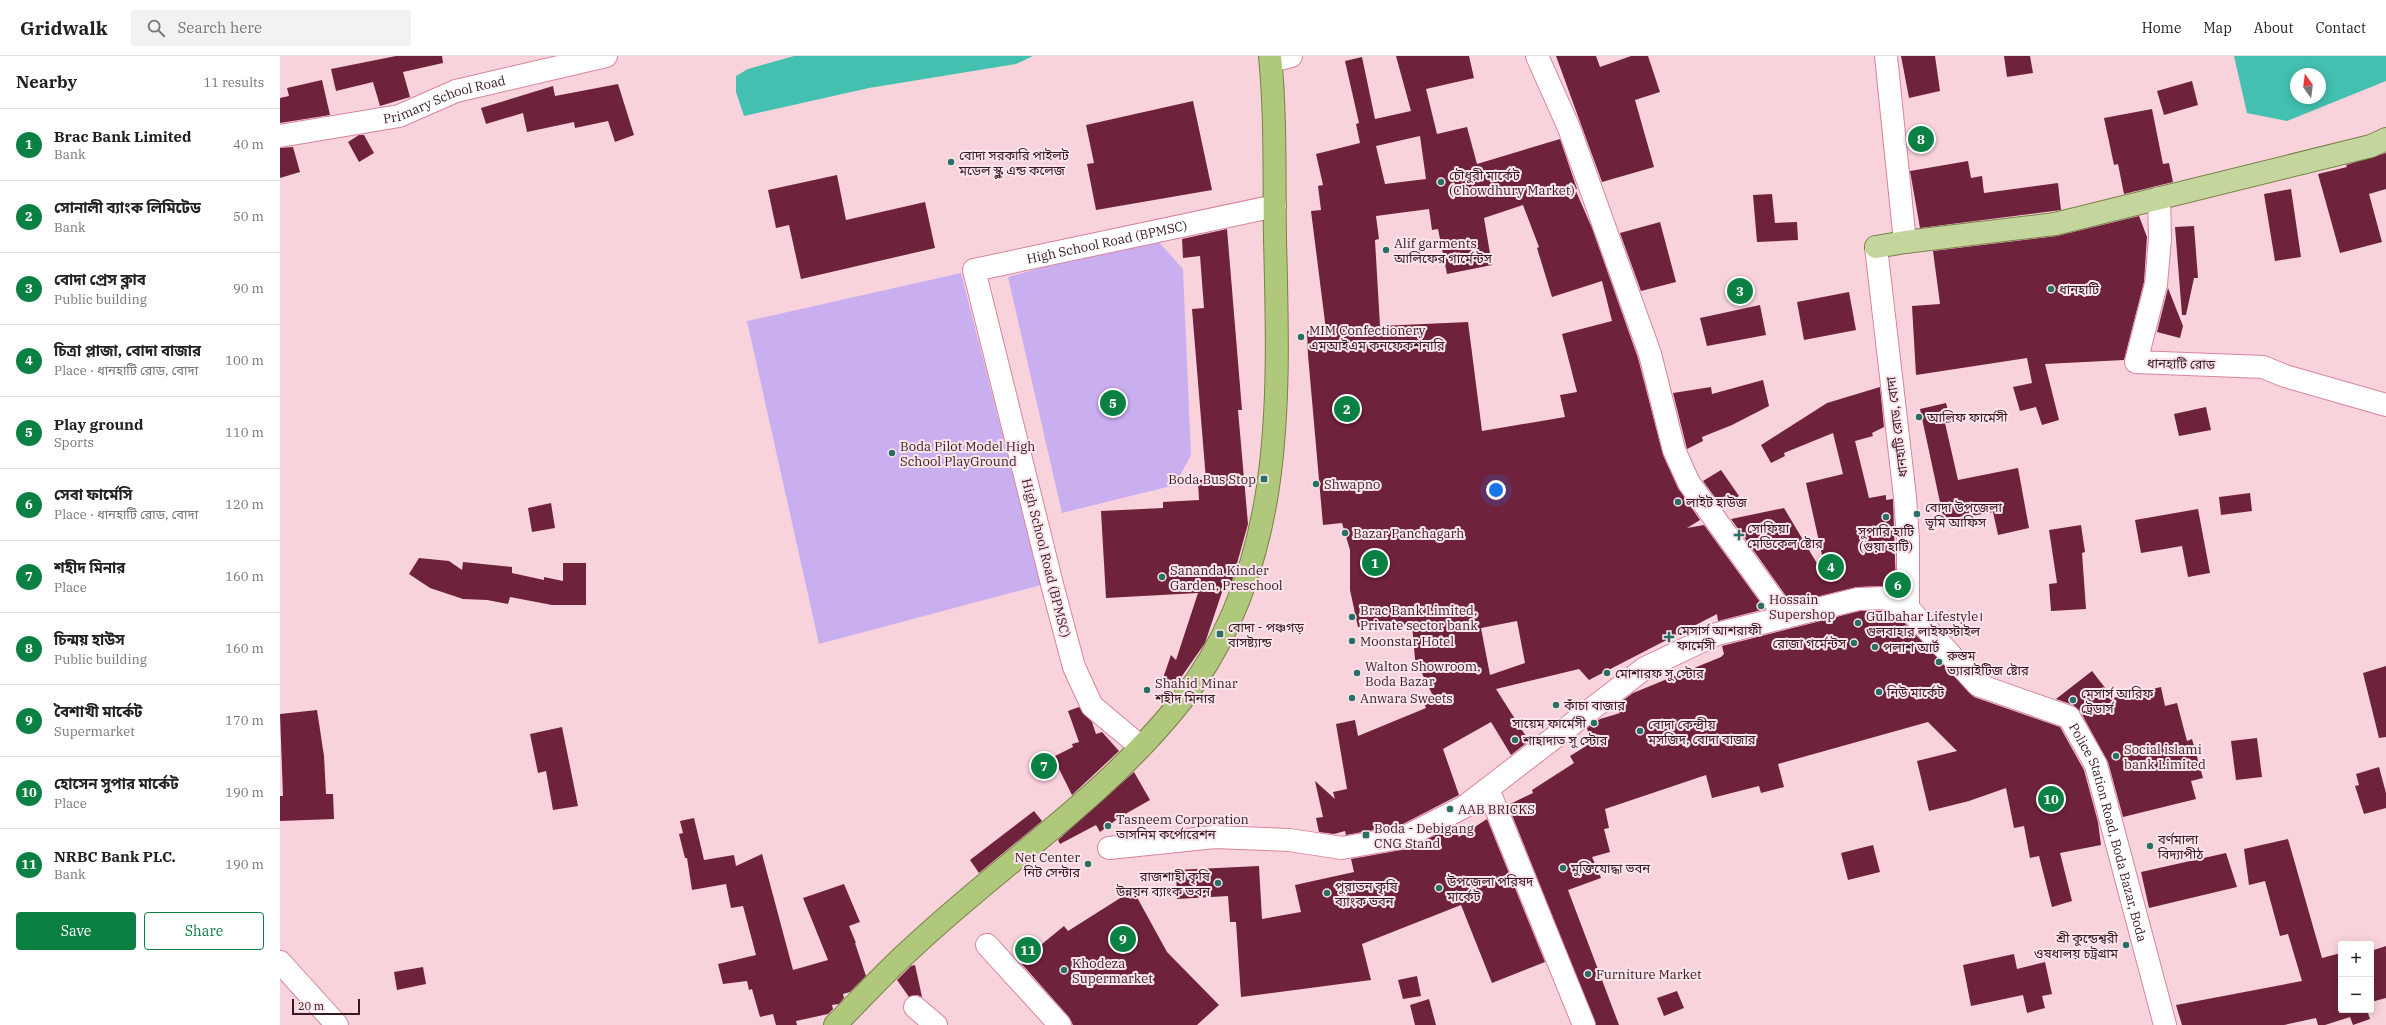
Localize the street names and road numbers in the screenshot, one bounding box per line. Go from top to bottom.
street label: Primary School Road [382,71,507,127]
street label: High School Road (BPMSC) [1025,216,1189,267]
street label: ধানহাটি রোড [2147,355,2216,373]
street label: ধানহাটি রোড, বোদা [1882,375,1912,478]
street label: High School Road (BPMSC) [1018,477,1074,639]
street label: Police Station Road, Boda Bazar, Boda [2065,720,2151,944]

